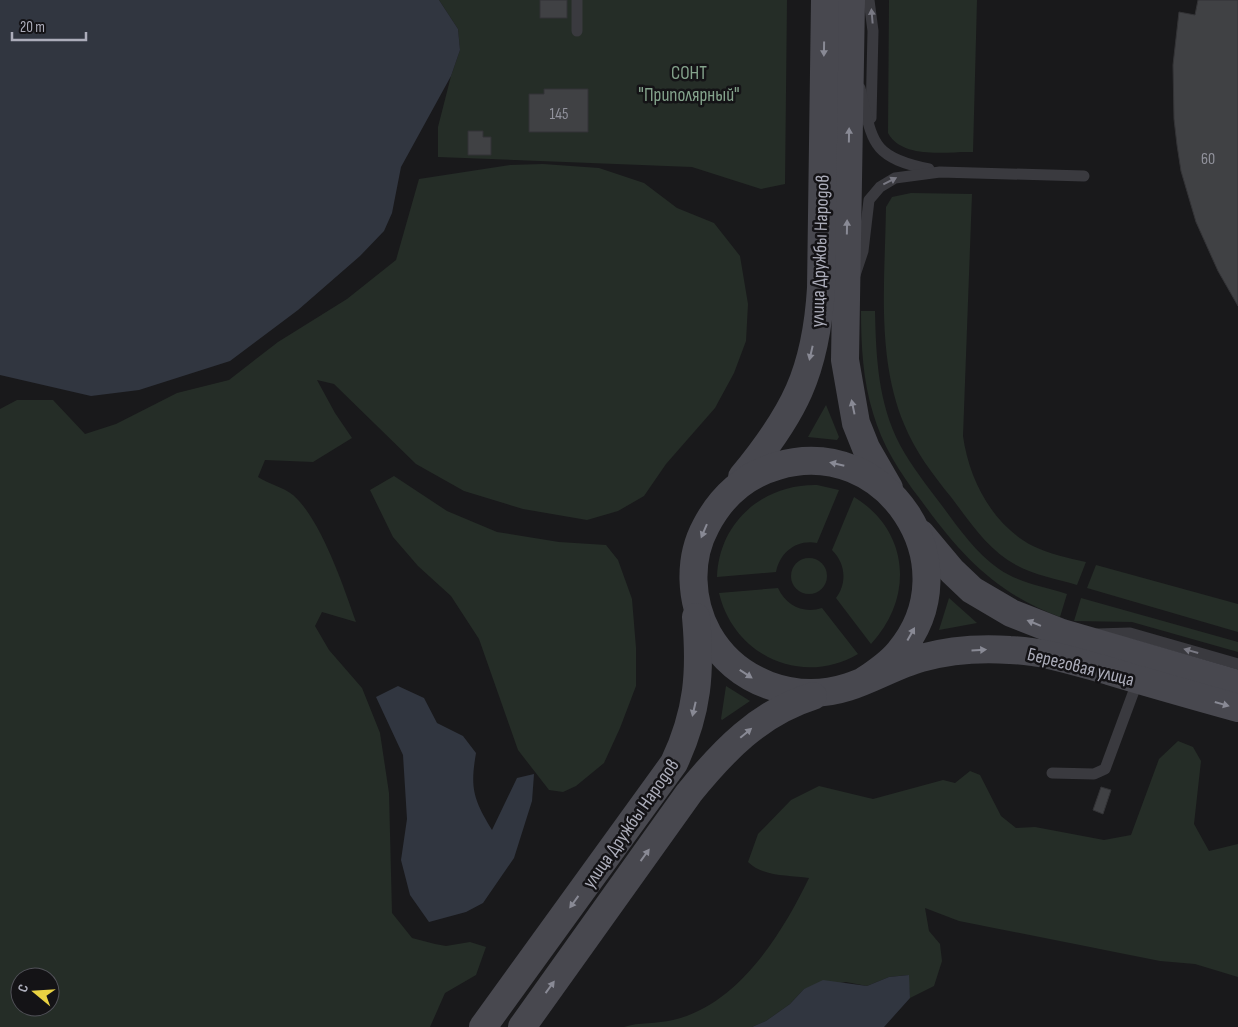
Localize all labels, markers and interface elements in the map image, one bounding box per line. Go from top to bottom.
one-way arrow [867,8,875,24]
scale bar [12,10,86,42]
text: 20 m [20,18,45,37]
one-way arrow [820,41,828,57]
park label: СОНТ "Приполярный" [638,62,740,107]
house number: 145 [550,105,568,124]
one-way arrow [845,126,853,142]
house number: 60 [1201,150,1215,169]
street label: улица Дружбы Народов [806,174,835,328]
one-way arrow [882,177,897,185]
one-way arrow [843,219,851,235]
one-way arrow [807,346,815,361]
one-way arrow [848,398,856,414]
one-way arrow [829,460,844,468]
one-way arrow [699,524,707,538]
one-way arrow [1026,619,1041,627]
one-way arrow [907,626,915,641]
street label: Береговая улица [1025,643,1136,692]
one-way arrow [971,645,987,653]
one-way arrow [1184,646,1199,654]
one-way arrow [740,669,753,679]
one-way arrow [1214,700,1229,708]
one-way arrow [690,701,698,716]
one-way arrow [739,727,752,738]
street label: улица Дружбы Народов [578,755,684,893]
one-way arrow [639,849,650,862]
one-way arrow [569,895,579,909]
north arrow [10,967,60,1017]
one-way arrow [545,980,555,994]
text: С [14,982,32,994]

